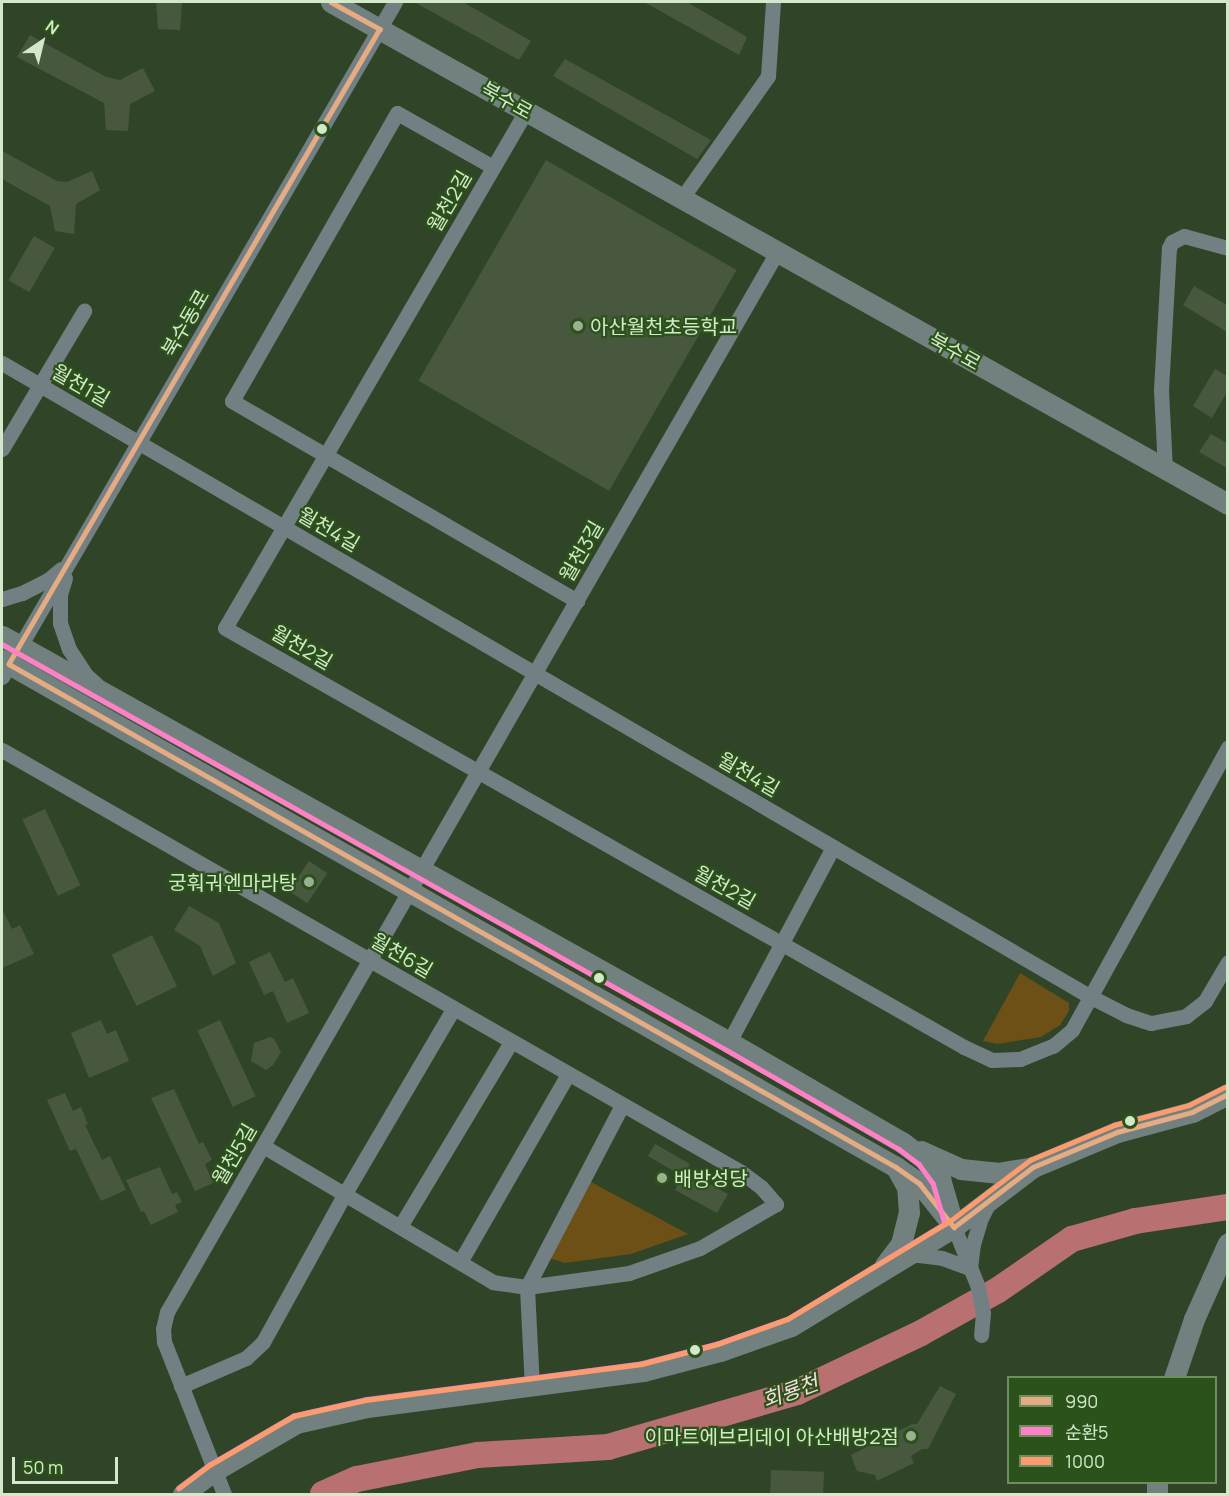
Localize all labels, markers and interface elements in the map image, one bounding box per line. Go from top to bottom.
north arrow [12,12,72,72]
text: N [41,15,63,40]
street label: 북수로 [477,76,537,124]
unlabelled marker [316,123,328,135]
street label: 월천2길 [422,166,476,236]
street label: 북수동로 [156,285,214,361]
place label: 아산월천초등학교 [590,314,737,338]
marker: 아산월천초등학교 [571,319,585,333]
street label: 북수로 [925,327,985,375]
street label: 월천1길 [48,359,114,411]
street label: 월천4길 [294,502,364,556]
street label: 월천3길 [554,516,608,586]
street label: 월천2길 [267,620,337,674]
street label: 월천4길 [714,747,784,801]
street label: 월천2길 [690,860,760,914]
place label: 궁훠궈엔마라탕 [168,870,297,894]
marker: 궁훠궈엔마라탕 [302,875,316,889]
street label: 월천6길 [367,928,437,982]
unlabelled marker [593,972,605,984]
unlabelled marker [1124,1115,1136,1127]
street label: 월천5길 [207,1119,261,1189]
place label: 배방성당 [674,1166,748,1190]
marker: 배방성당 [655,1171,669,1185]
unlabelled marker [689,1344,701,1356]
water label: 회룡천 [758,1369,822,1413]
legend [1007,1376,1217,1484]
text: 990 [1065,1389,1098,1413]
text: 순환5 [1065,1420,1109,1444]
place label: 이마트에브리데이 아산배방2점 [644,1424,899,1448]
marker: 이마트에브리데이 아산배방2점 [904,1429,918,1443]
scale bar [15,1445,122,1483]
text: 1000 [1065,1449,1105,1473]
text: 50 m [23,1455,63,1479]

